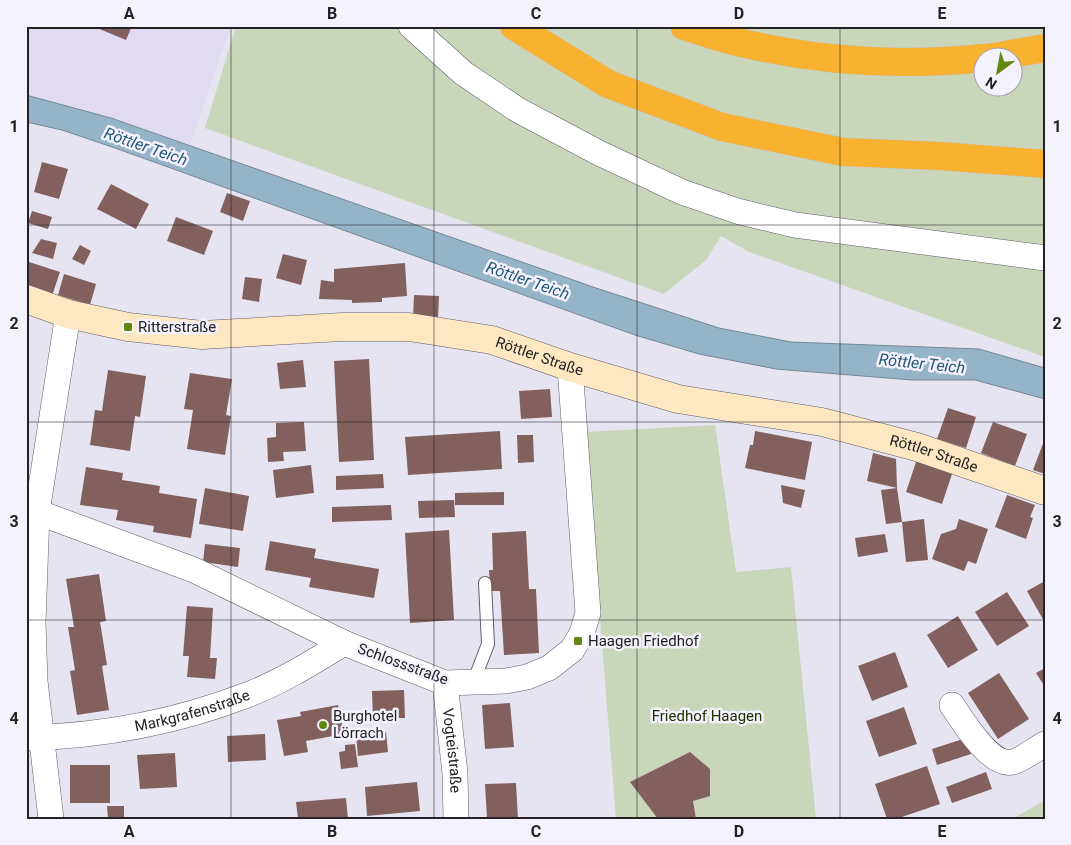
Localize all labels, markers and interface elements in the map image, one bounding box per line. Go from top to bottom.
text: A [124,4,135,23]
text: B [327,4,337,23]
text: C [531,4,541,23]
text: D [734,4,744,23]
text: E [938,4,947,23]
north arrow [974,48,1024,98]
text: N [983,74,1000,92]
text: 1 [9,117,19,136]
text: 1 [1052,117,1062,136]
water label: Röttler Teich [102,123,190,170]
water label: Röttler Teich [484,257,572,304]
text: 2 [9,314,19,333]
text: 2 [1052,314,1062,333]
place label: Ritterstraße [138,318,216,336]
marker: Ritterstraße [122,321,134,333]
street label: Röttler Straße [493,333,586,380]
water label: Röttler Teich [878,350,966,377]
street label: Röttler Straße [888,431,980,476]
text: 3 [9,512,19,531]
text: 3 [1052,512,1062,531]
place label: Haagen Friedhof [588,632,699,650]
marker: Haagen Friedhof [572,635,584,647]
street label: Schlossstraße [355,639,451,689]
street label: Markgrafenstraße [133,686,252,735]
place label: Burghotel Lörrach [333,707,397,742]
street label: Vogteistraße [439,707,464,793]
park label: Friedhof Haagen [652,707,762,725]
text: 4 [9,709,19,728]
text: 4 [1052,709,1062,728]
marker: Burghotel Lörrach [317,719,329,731]
text: A [124,822,135,841]
text: B [327,822,337,841]
text: C [531,822,541,841]
text: D [734,822,744,841]
text: E [938,822,947,841]

